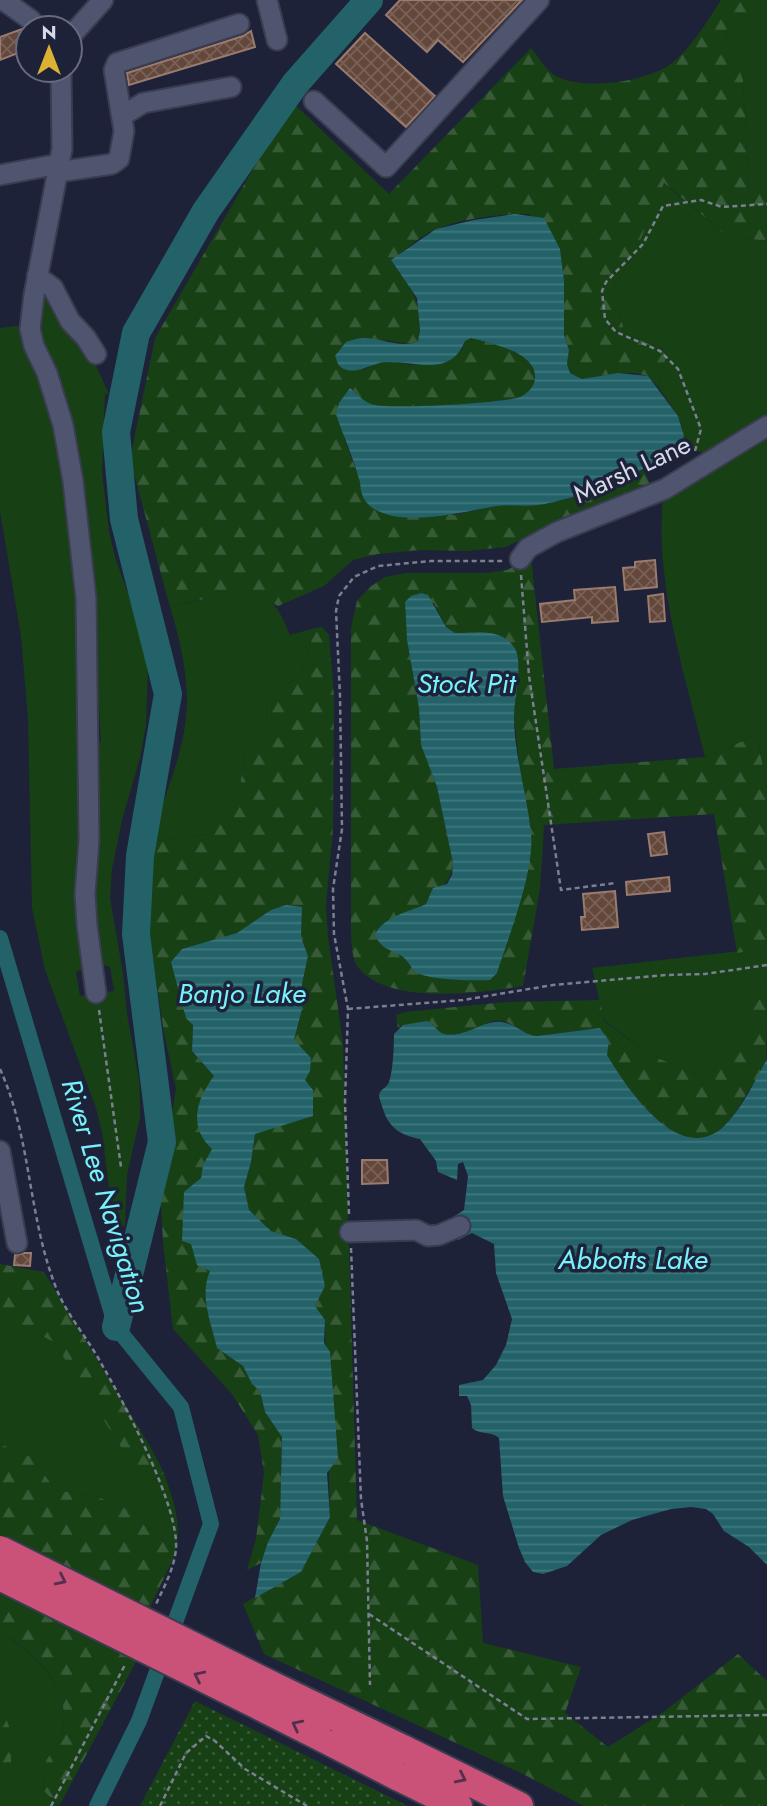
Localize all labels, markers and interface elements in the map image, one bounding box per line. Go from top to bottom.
north arrow [14,14,84,84]
text: N [41,19,57,46]
street label: Marsh Lane [567,425,697,513]
water label: Stock Pit [417,663,517,704]
water label: Banjo Lake [178,973,306,1014]
water label: River Lee Navigation [51,1074,161,1318]
water label: Abbotts Lake [557,1239,708,1280]
one-way arrow [54,1572,66,1586]
one-way arrow [194,1670,206,1684]
one-way arrow [292,1720,304,1733]
one-way arrow [454,1769,466,1783]

